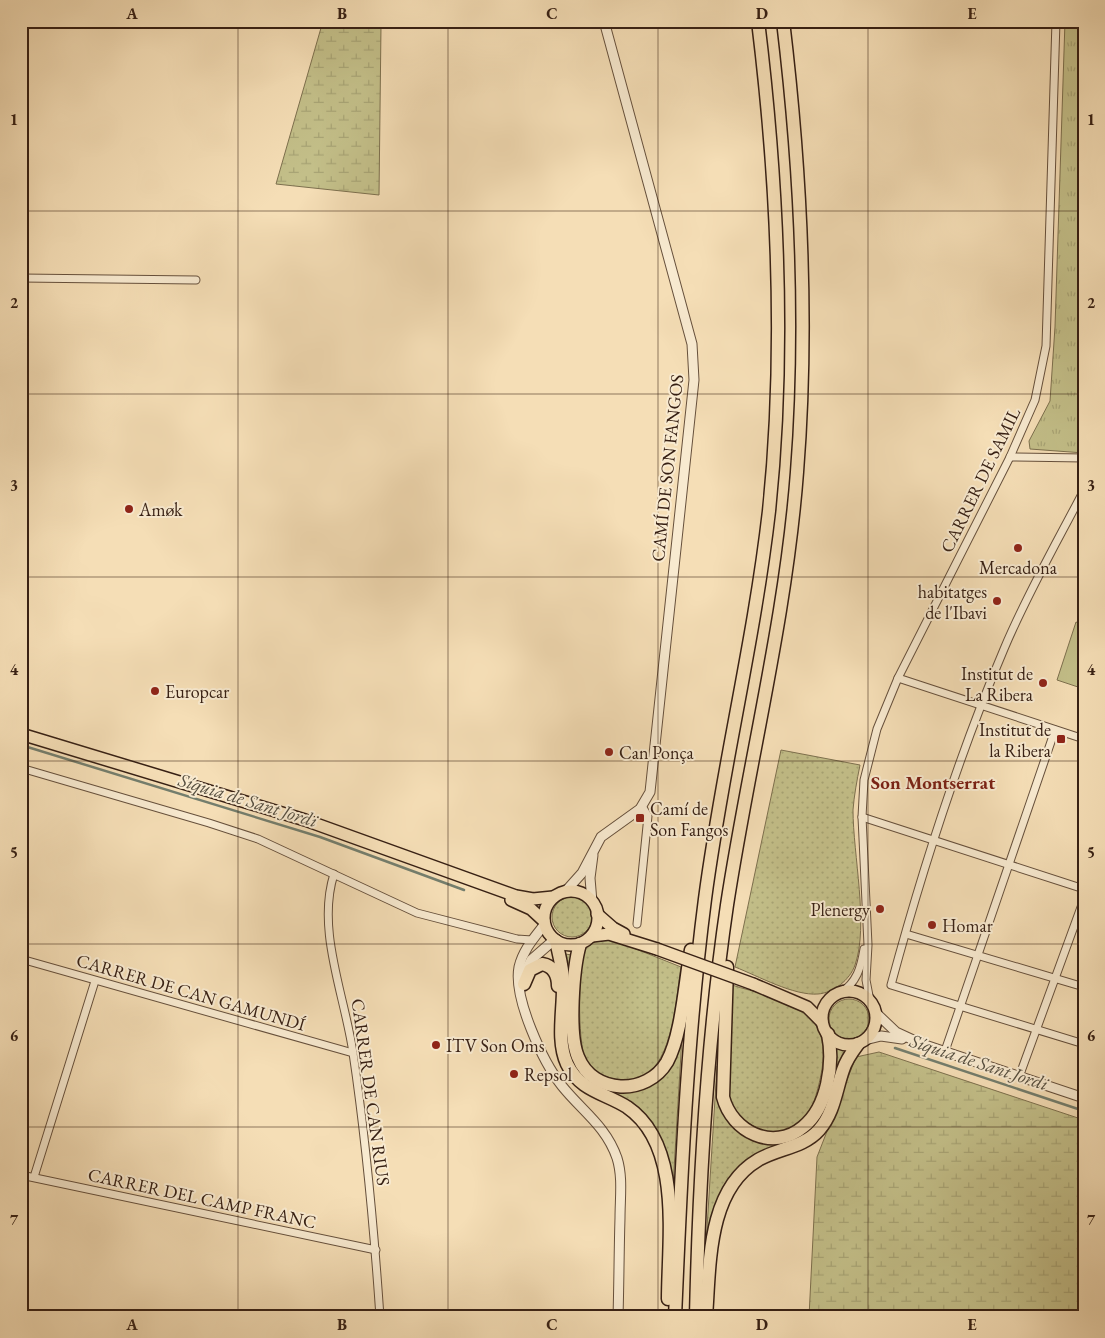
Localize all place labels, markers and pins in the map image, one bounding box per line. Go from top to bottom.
place label: Amøk [138,498,183,521]
marker: Amøk [123,503,135,515]
marker: Mercadona [1012,542,1024,554]
place label: Mercadona [979,556,1058,579]
place label: habitatges de l'Ibavi [918,580,988,624]
marker: habitatges de l'Ibavi [991,595,1003,607]
place label: Institut de La Ribera [961,662,1034,706]
marker: Institut de La Ribera [1037,677,1049,689]
place label: Europcar [165,680,229,703]
marker: Europcar [149,685,161,697]
place label: Institut de la Ribera [979,718,1052,762]
marker: Institut de la Ribera [1055,733,1067,745]
place label: Can Ponça [619,741,695,764]
marker: Can Ponça [603,746,615,758]
place label: Camí de Son Fangos [650,797,728,841]
marker: Camí de Son Fangos [634,812,646,824]
place label: Plenergy [810,898,870,921]
marker: Plenergy [874,903,886,915]
place label: Homar [942,914,993,937]
marker: Homar [926,919,938,931]
place label: ITV Son Oms [446,1034,545,1057]
marker: ITV Son Oms [430,1039,442,1051]
place label: Repsol [524,1063,572,1086]
marker: Repsol [508,1068,520,1080]

